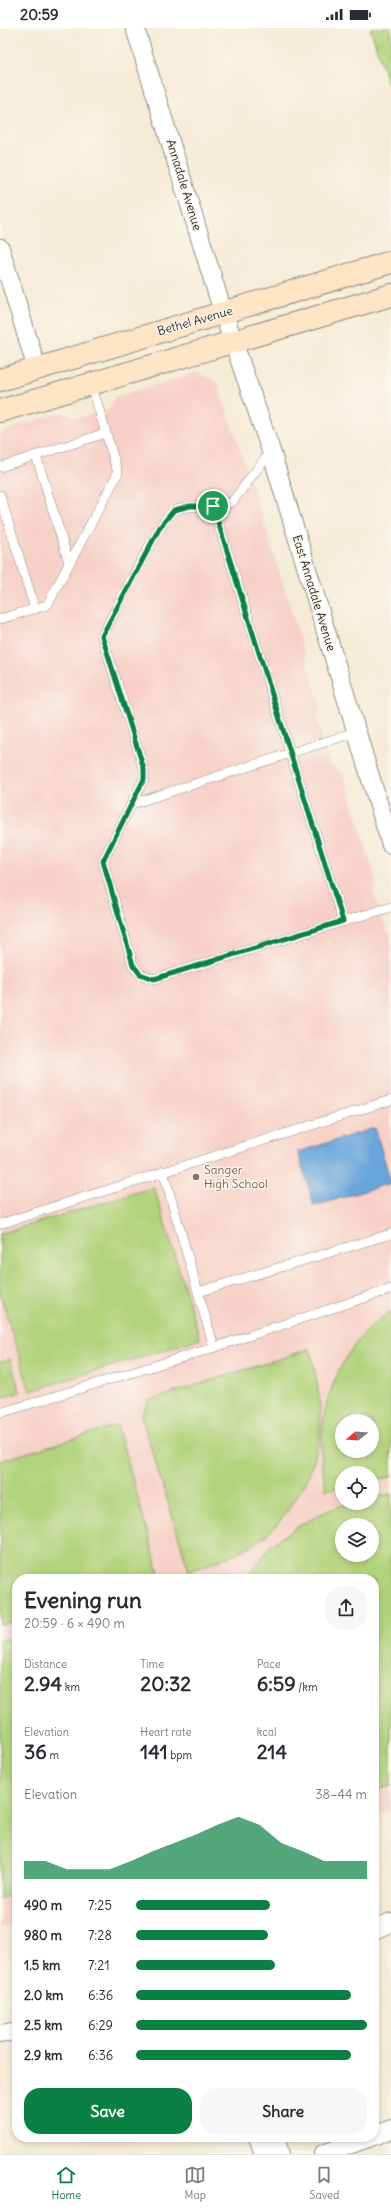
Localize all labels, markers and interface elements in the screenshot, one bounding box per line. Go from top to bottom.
text: 20:59 [20,5,59,24]
street label: Annadale Avenue [163,137,205,232]
street label: Bethel Avenue [156,303,234,338]
pin [196,489,230,523]
icon: arrive [202,495,224,517]
street label: East Annadale Avenue [290,533,339,653]
place label: Sanger High School [204,1162,268,1191]
marker: Sanger High School [191,1172,201,1182]
north arrow [335,1414,379,1458]
map controls [335,1414,379,1562]
button: locate [335,1466,379,1510]
button: layers [335,1518,379,1562]
text: Evening run [24,1586,142,1614]
button: share [325,1587,367,1629]
text: 20:59 · 6 × 490 m [24,1615,125,1632]
text: Distance [24,1657,67,1671]
text: Time [140,1657,164,1671]
text: Pace [257,1657,281,1671]
text: 2.94 [24,1671,62,1696]
text: 20:32 [140,1671,191,1696]
text: 6:59 [257,1671,296,1696]
text: km [62,1680,80,1694]
text: /km [296,1680,318,1694]
text: Elevation [24,1725,69,1739]
text: Heart rate [140,1725,191,1739]
text: kcal [257,1725,276,1739]
text: 36 [24,1739,47,1764]
text: 141 [140,1739,168,1764]
text: 214 [257,1739,287,1764]
text: m [47,1748,59,1762]
text: bpm [168,1748,192,1762]
text: Elevation [24,1786,77,1803]
text: 38–44 m [315,1786,367,1803]
text: 490 m [24,1897,62,1914]
text: 7:25 [88,1897,112,1914]
text: 980 m [24,1927,62,1944]
text: 7:28 [88,1927,112,1944]
text: 1.5 km [24,1957,60,1974]
text: 7:21 [88,1957,110,1974]
text: 2.0 km [24,1987,64,2004]
text: 6:36 [88,1987,113,2004]
text: 2.5 km [24,2017,62,2034]
text: 6:29 [88,2017,113,2034]
text: 2.9 km [24,2047,62,2064]
text: 6:36 [88,2047,113,2064]
button: Save [24,2088,192,2134]
button: Share [200,2088,367,2134]
tab: Home [52,2164,81,2202]
tab: Map [184,2164,206,2202]
tab: Saved [309,2164,339,2202]

